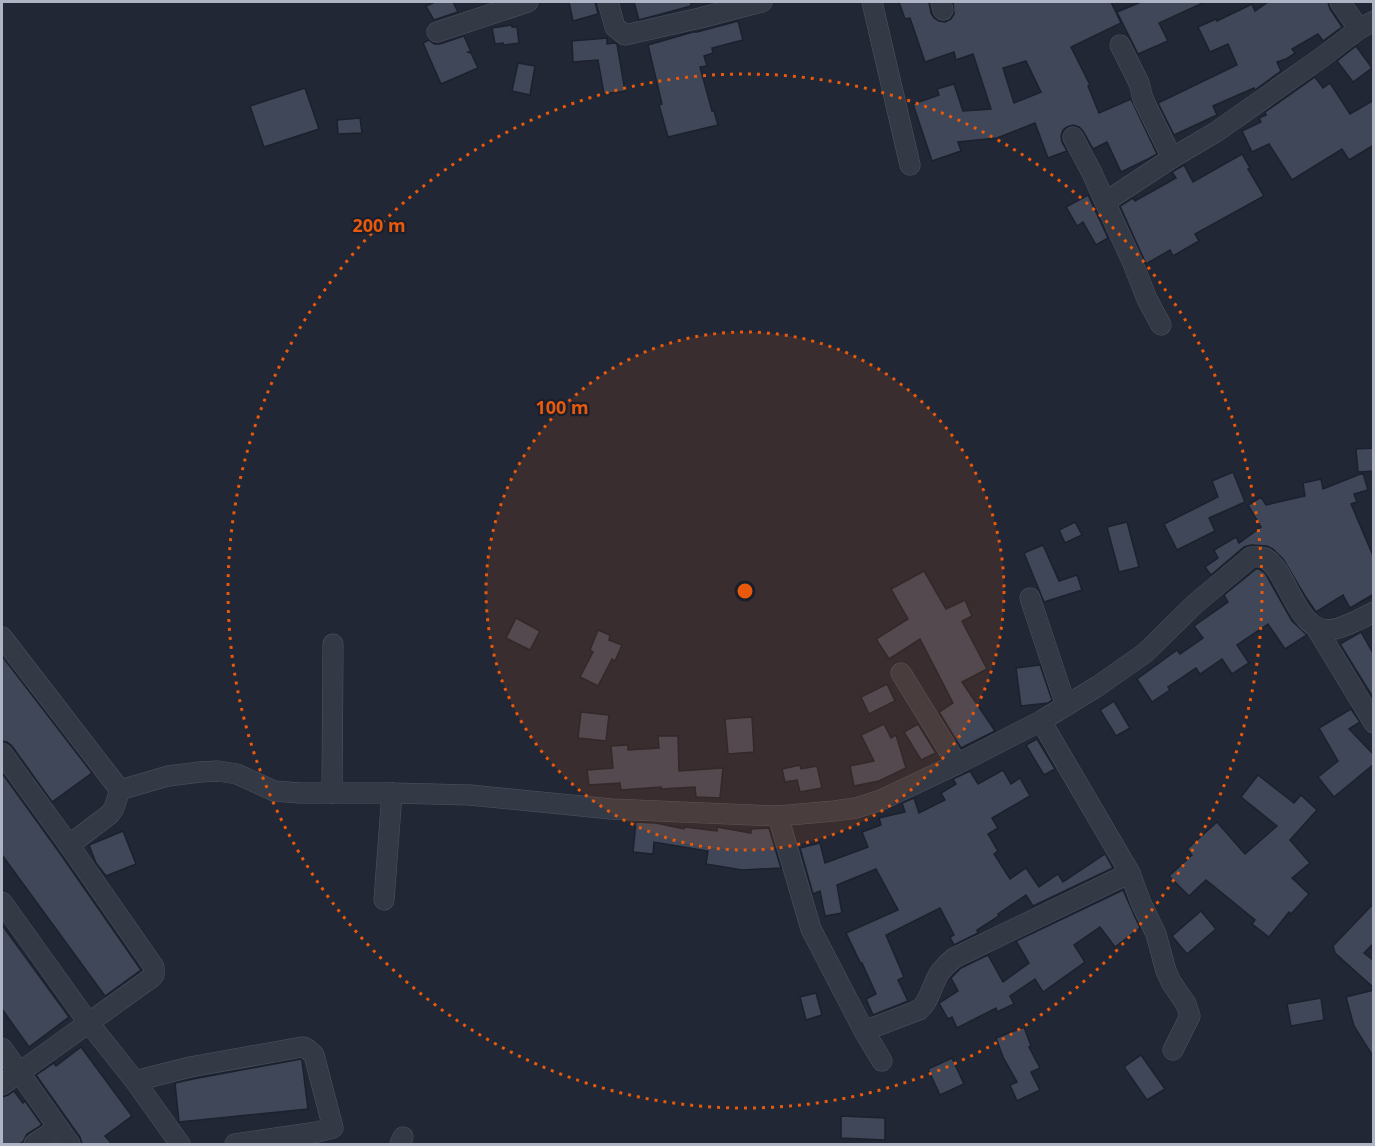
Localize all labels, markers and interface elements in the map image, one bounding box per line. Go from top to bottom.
text: 200 m [352,213,406,237]
text: 100 m [535,395,589,419]
centre of rings [735,581,755,601]

